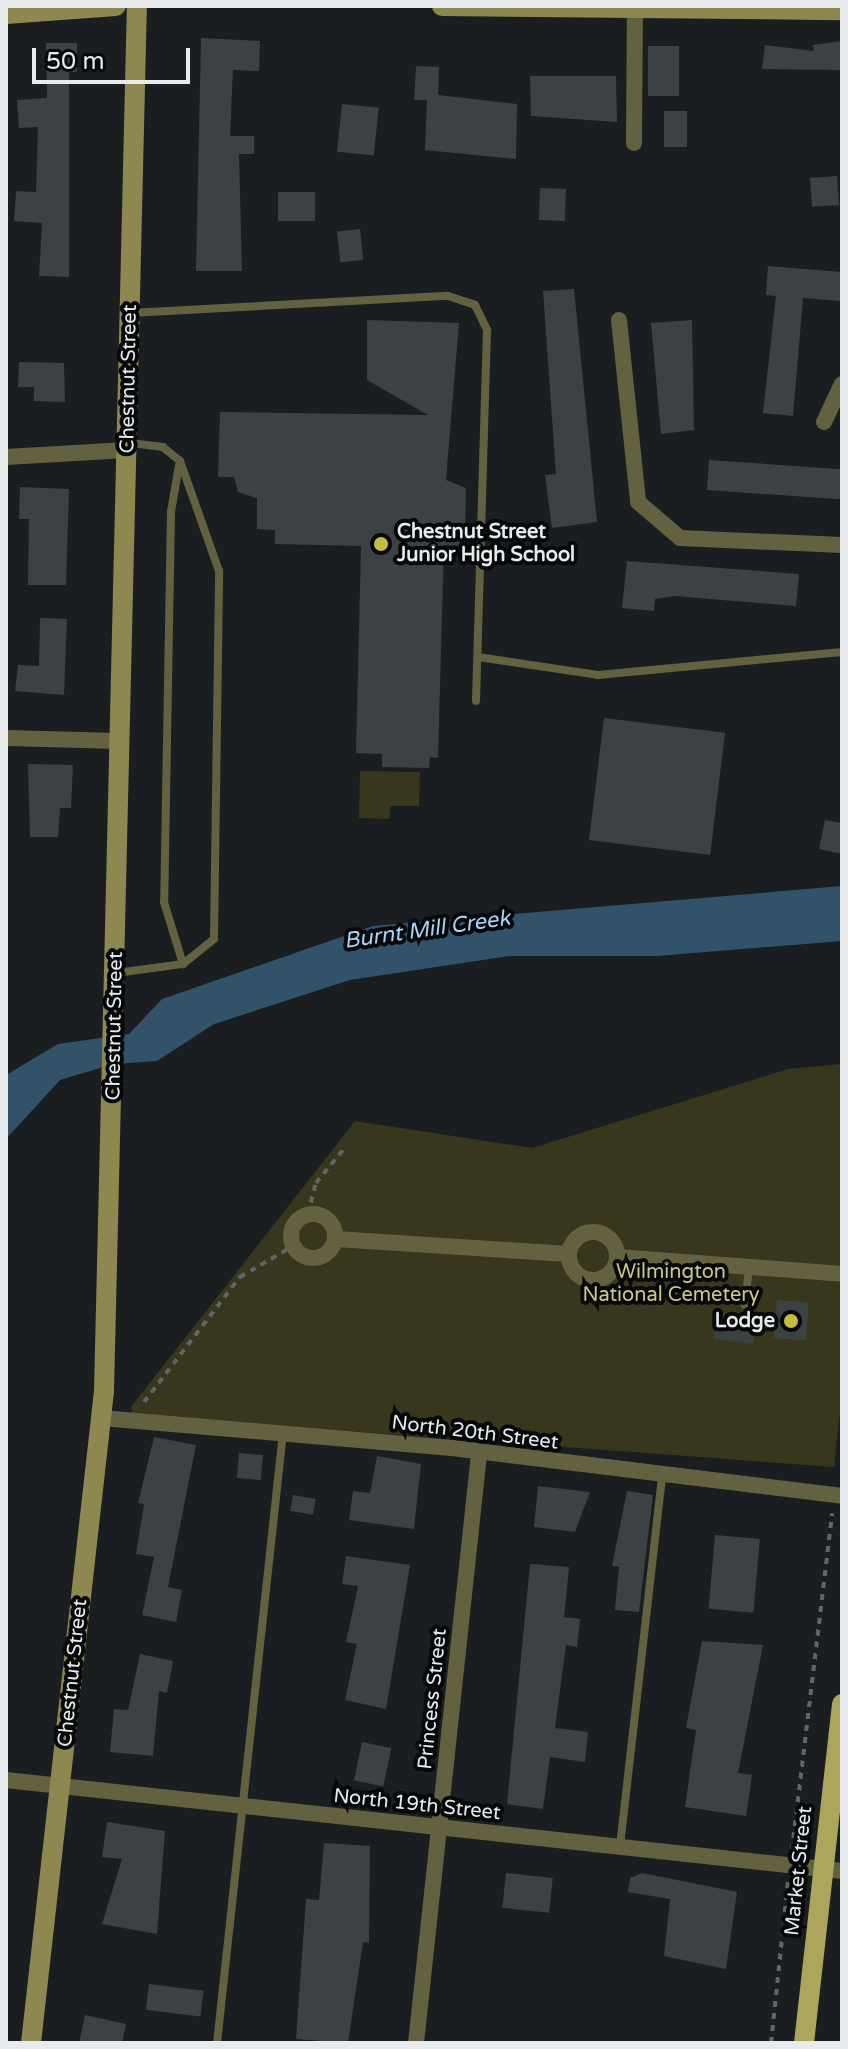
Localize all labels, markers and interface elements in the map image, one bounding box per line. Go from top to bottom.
scale bar [36,32,194,82]
text: 50 m [46,47,104,76]
street label: Chestnut Street [116,304,142,454]
place label: Chestnut Street Junior High School [397,520,575,567]
marker: Chestnut Street Junior High School [372,535,390,553]
water label: Burnt Mill Creek [342,905,512,955]
street label: Chestnut Street [102,951,128,1101]
park label: Wilmington National Cemetery [582,1260,760,1307]
place label: Lodge [715,1309,775,1333]
marker: Lodge [782,1312,800,1330]
street label: North 20th Street [390,1411,560,1455]
street label: Chestnut Street [53,1598,93,1748]
street label: Princess Street [414,1627,452,1771]
street label: North 19th Street [332,1784,502,1826]
street label: Market Street [780,1805,818,1937]

